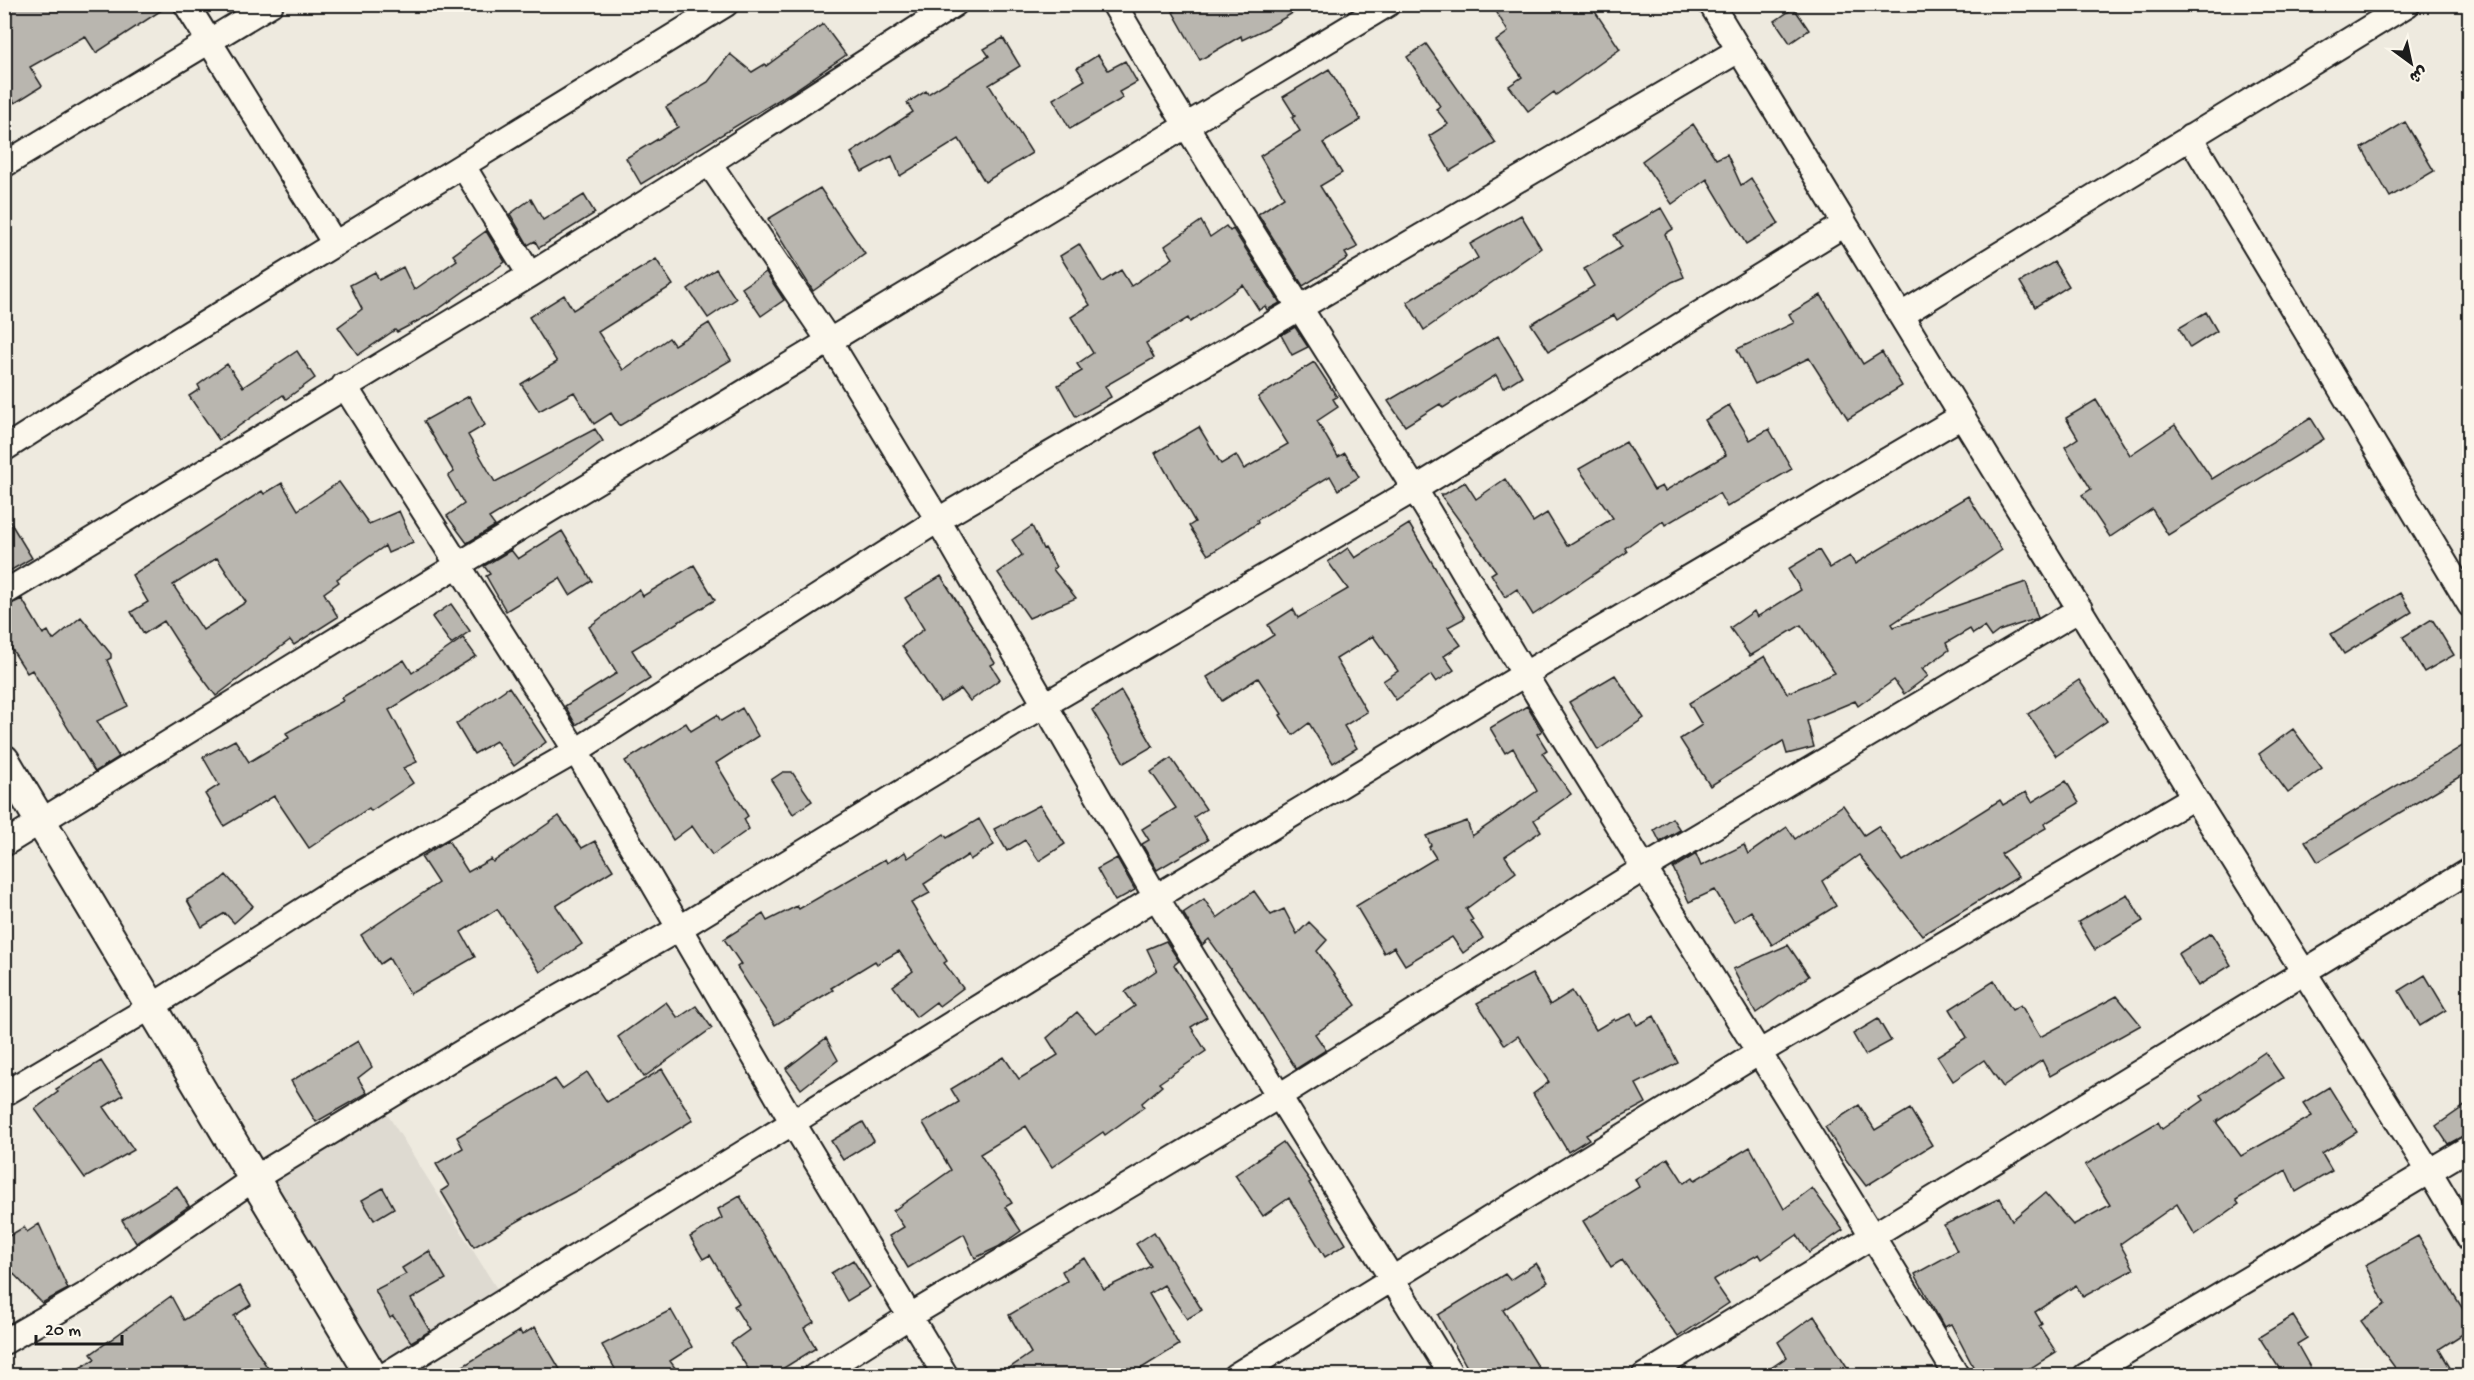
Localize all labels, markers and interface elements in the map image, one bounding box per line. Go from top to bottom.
north arrow [2381,33,2441,93]
text: ش [2405,60,2430,85]
scale bar [36,1308,122,1346]
text: 20 m [45,1321,81,1342]

